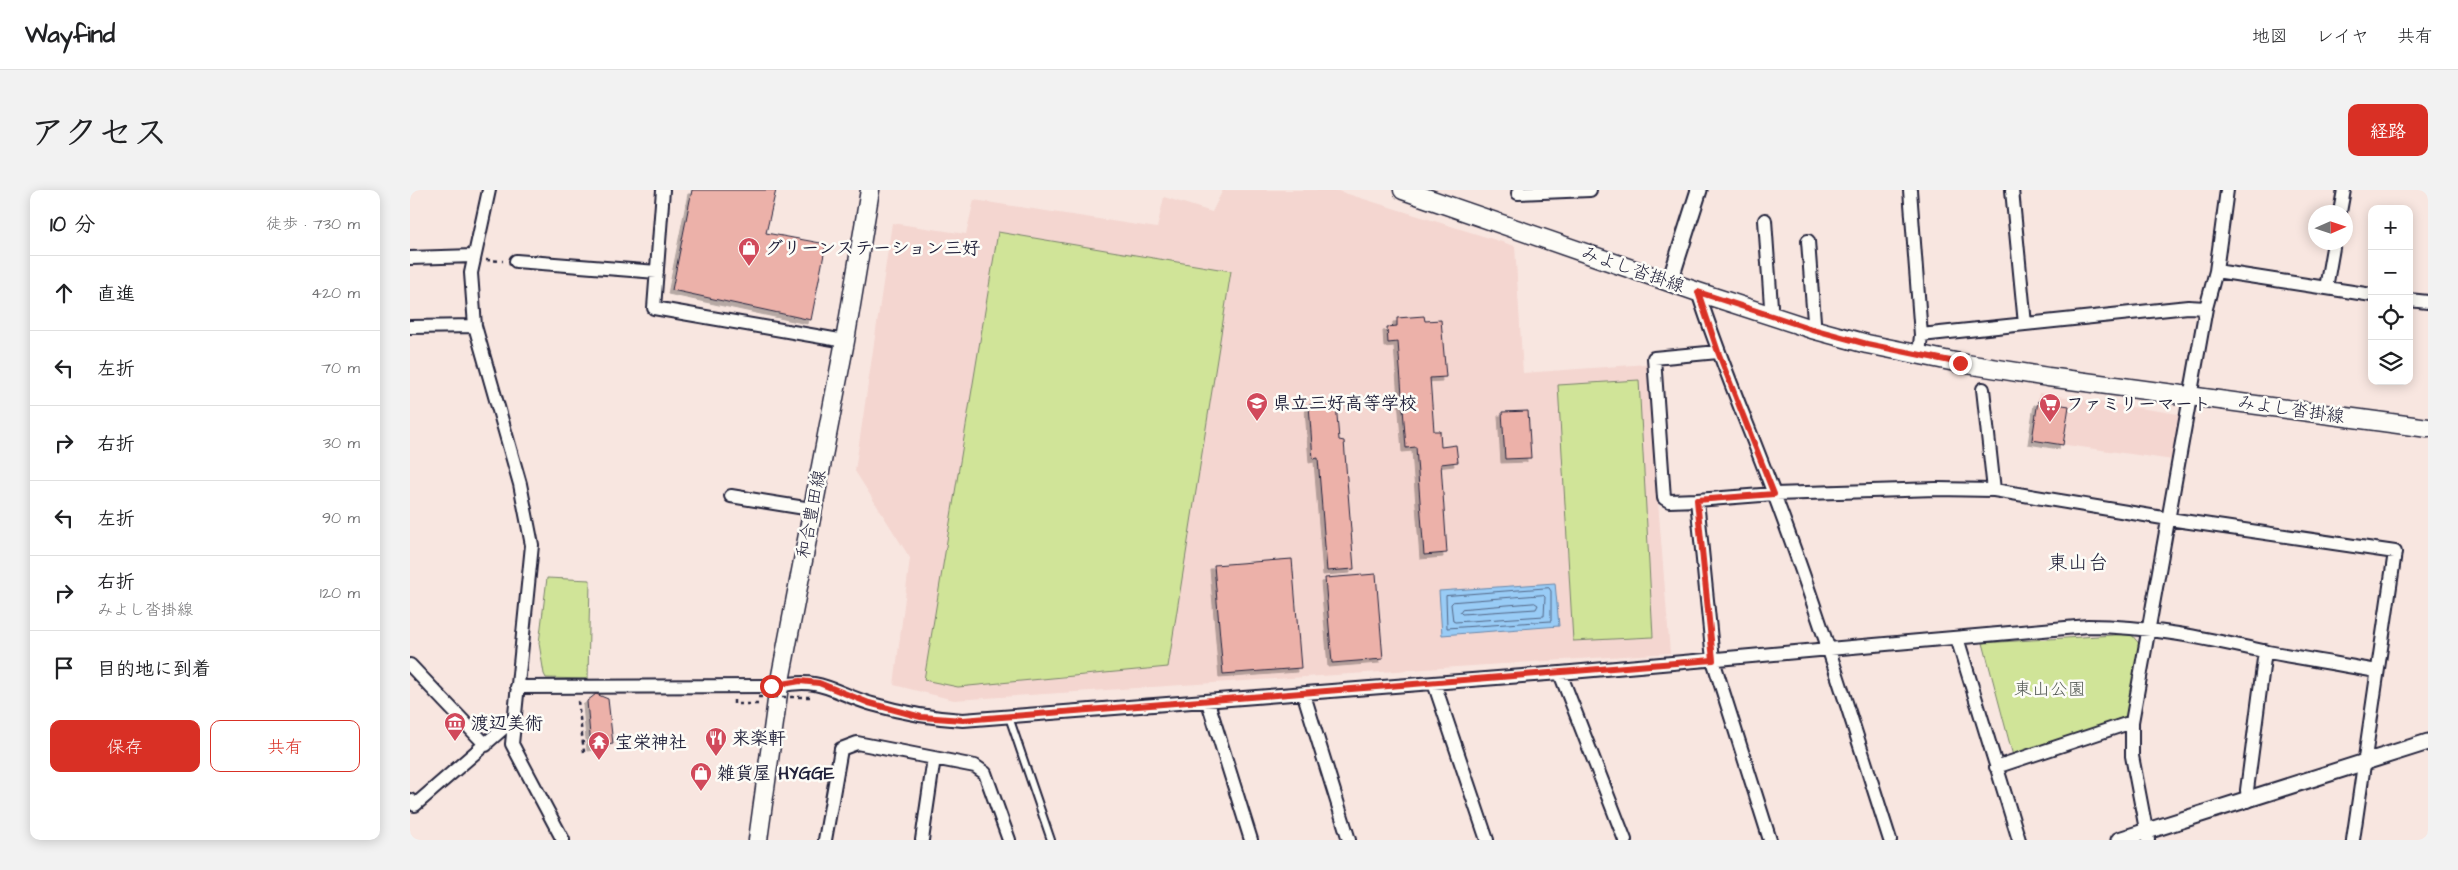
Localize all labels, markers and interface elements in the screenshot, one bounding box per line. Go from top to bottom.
text: Wayfind [25,18,115,52]
text: 地図 [2252,24,2288,49]
text: レイヤ [2316,24,2369,49]
text: 共有 [2397,24,2433,49]
button: 経路 [2348,104,2428,156]
text: アクセス [30,109,168,158]
north arrow [2308,205,2353,250]
map controls [2368,205,2413,385]
button: + [2368,205,2413,250]
text: 10 分 [50,210,95,239]
text: 徒歩 · 730 m [266,213,360,235]
shop icon: グリーンステーション三好 [737,236,761,267]
place label: グリーンステーション三好 [765,236,980,261]
street label: みよし沓掛線 [1578,240,1688,299]
button: − [2368,250,2413,295]
icon: ahead [50,279,78,307]
text: 直進 [97,281,135,308]
text: 420 m [311,282,360,304]
button: locate [2368,295,2413,340]
button: layers [2368,340,2413,385]
route end [1949,352,1972,375]
icon: left [50,354,78,382]
text: 左折 [97,356,135,383]
text: 70 m [321,357,360,379]
street label: みよし沓掛線 [2236,390,2346,429]
school or university icon: 県立三好高等学校 [1245,391,1269,422]
place label: 県立三好高等学校 [1273,391,1417,416]
supermarket icon: ファミリーマート [2038,392,2062,423]
place label: ファミリーマート [2066,392,2211,417]
icon: right [50,429,78,457]
text: 右折 [97,431,135,458]
text: 30 m [323,432,360,454]
street label: 和合豊田線 [791,468,832,561]
icon: left [50,504,78,532]
text: 左折 [97,506,135,533]
text: 90 m [322,507,360,529]
district label: 東山台 [2048,549,2108,577]
text: 右折 [97,569,135,596]
icon: right [50,579,78,607]
text: 120 m [320,582,360,604]
text: みよし沓掛線 [97,599,193,621]
icon: arrive [50,654,78,682]
text: 目的地に到着 [97,656,211,683]
route start [760,675,783,698]
park label: 東山公園 [2014,677,2086,702]
museum icon: 渡辺美術 [443,711,467,742]
place label: 渡辺美術 [471,711,543,736]
button: 保存 [50,720,200,772]
button: 共有 [210,720,360,772]
restaurant icon: 来楽軒 [704,726,728,757]
place label: 来楽軒 [732,726,786,751]
temple icon: 宝栄神社 [587,730,611,761]
place label: 宝栄神社 [615,730,687,755]
shop icon: 雑貨屋 HYGGE [689,761,713,792]
place label: 雑貨屋 HYGGE [717,761,835,786]

